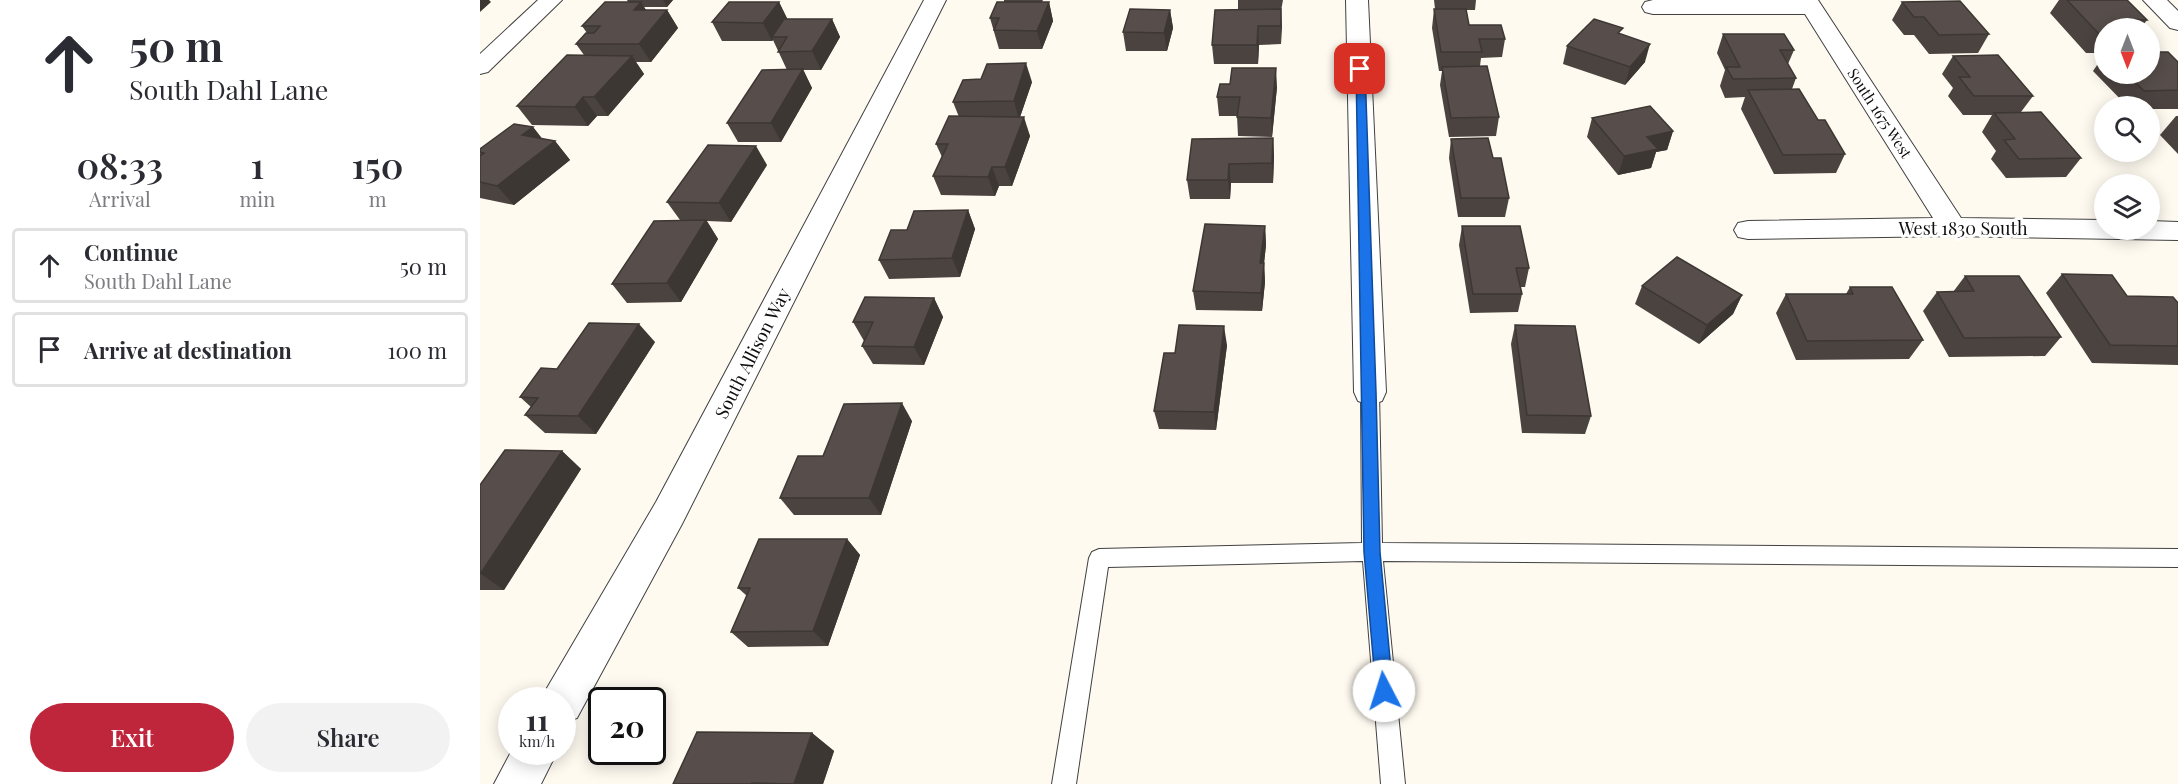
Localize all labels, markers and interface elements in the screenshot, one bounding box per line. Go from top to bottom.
text: 50 m [129,17,223,73]
north arrow [2094,18,2160,84]
map controls [2094,18,2160,240]
icon: ahead [30,24,108,102]
pin [1334,43,1385,94]
icon: arrive [1343,52,1376,85]
street label: South 1675 West [1843,64,1917,163]
text: South Dahl Lane [129,71,328,107]
button: search [2094,96,2160,162]
text: 08:33 [76,140,163,188]
text: 1 [251,140,264,188]
text: 150 [352,140,404,188]
button: layers [2094,174,2160,240]
text: Arrival [89,185,151,212]
text: min [240,185,275,212]
text: m [369,185,386,212]
street label: West 1830 South [1898,216,2028,240]
text: Continue [84,237,178,267]
icon: ahead [33,249,66,282]
text: 50 m [400,251,447,281]
text: South Dahl Lane [84,267,232,294]
street label: South Allison Way [709,284,795,422]
icon: arrive [33,333,66,366]
text: Arrive at destination [84,335,292,365]
text: 100 m [387,335,447,365]
position arrow [1352,659,1416,723]
speed limit sign: 20 [588,687,666,765]
text: 11 [526,699,548,739]
button: Exit [30,703,234,772]
button: Share [246,703,450,772]
text: km/h [519,731,555,751]

